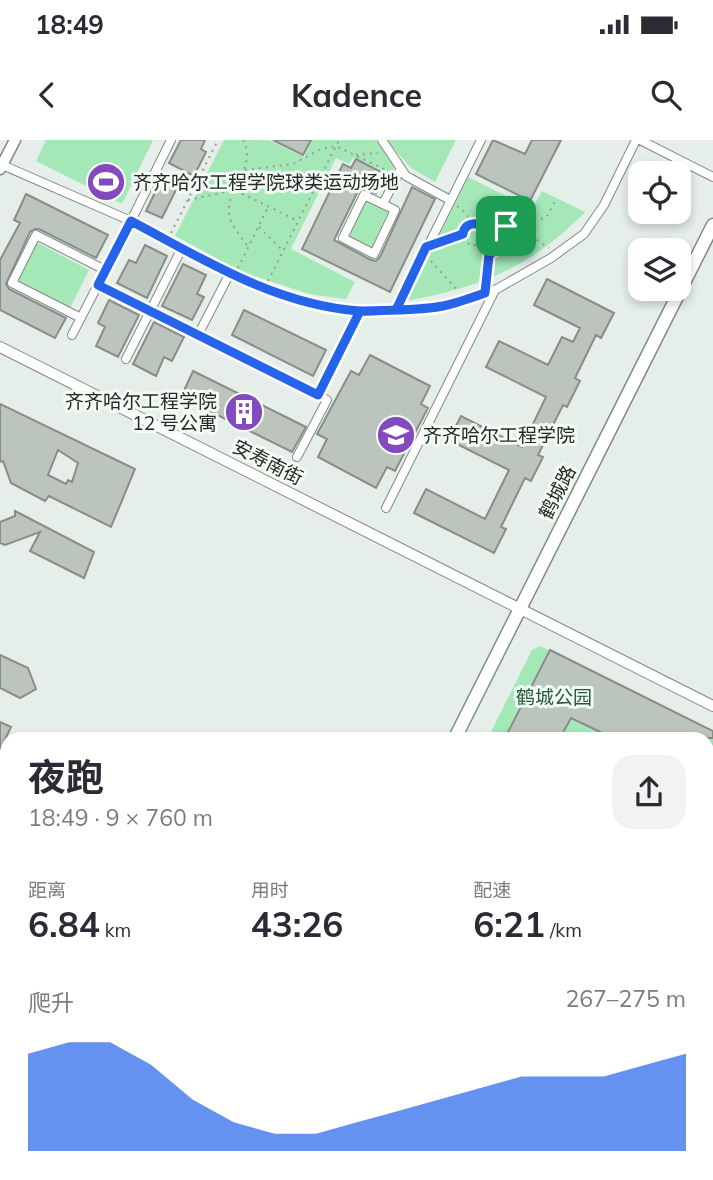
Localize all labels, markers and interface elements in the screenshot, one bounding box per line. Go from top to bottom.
text: 18:49 [35,8,104,41]
text: Kadence [291,75,422,115]
icon: back [28,76,66,114]
icon: search [647,76,685,114]
sports icon: 齐齐哈尔工程学院球类运动场地 [85,161,127,203]
map controls [628,161,691,301]
button: locate [628,161,691,224]
place label: 齐齐哈尔工程学院球类运动场地 [133,170,399,194]
pin [476,196,536,256]
icon: arrive [487,207,525,245]
button: layers [628,238,691,301]
place label: 齐齐哈尔工程学院 12 号公寓 [65,389,217,435]
building icon: 齐齐哈尔工程学院 12 号公寓 [223,391,265,433]
school or university icon: 齐齐哈尔工程学院 [375,414,417,456]
place label: 齐齐哈尔工程学院 [423,423,575,447]
street label: 安寿南街 [229,434,307,490]
street label: 鹤城路 [533,461,581,523]
park label: 鹤城公园 [516,685,592,709]
text: 夜跑 [28,753,104,801]
button: share [612,755,686,829]
text: 18:49 · 9 × 760 m [28,803,213,832]
text: 距离 [28,878,66,902]
text: 用时 [251,878,289,902]
text: 配速 [473,878,511,902]
text: 6.84 [28,902,100,946]
text: 43:26 [251,902,343,946]
text: 6:21 [473,902,545,946]
text: km [100,918,131,942]
text: /km [545,918,582,942]
text: 267–275 m [565,984,686,1013]
text: 爬升 [28,988,74,1017]

